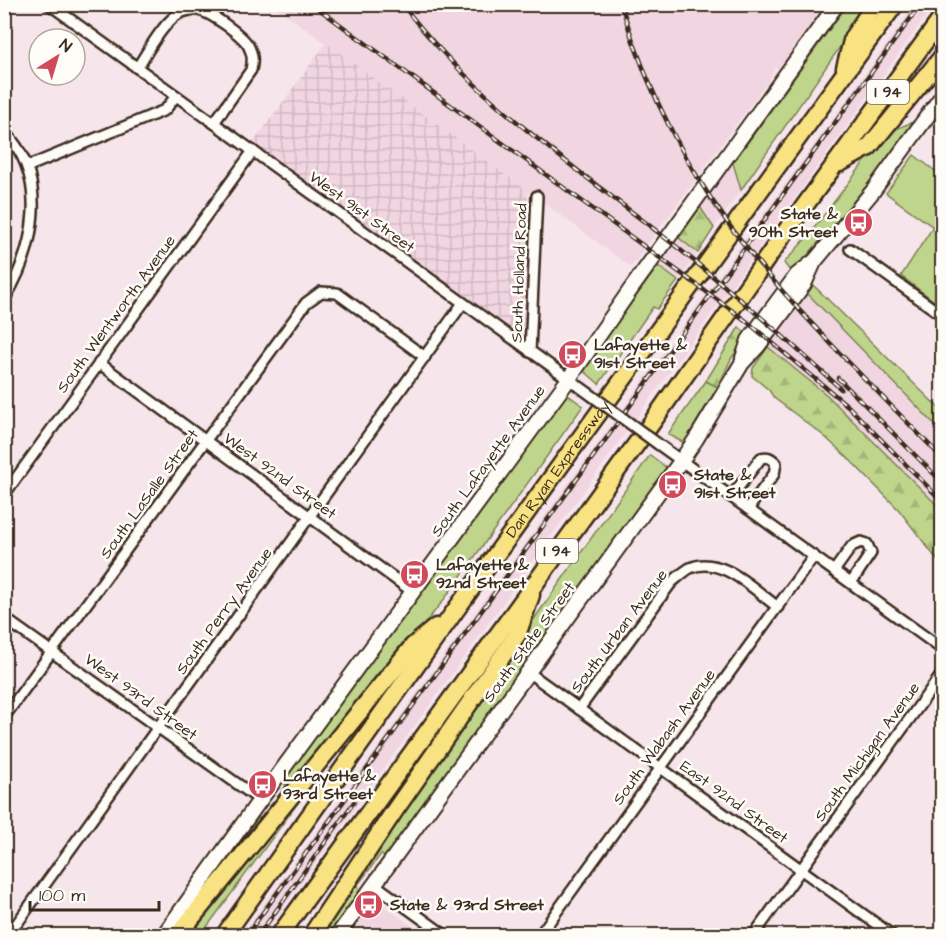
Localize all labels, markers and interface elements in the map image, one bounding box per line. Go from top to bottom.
north arrow [27,27,87,87]
text: N [55,34,76,58]
road number: I 94 [867,80,909,104]
street label: West 91st Street [305,166,420,258]
street label: South Holland Road [506,203,532,343]
place label: State & 90th Street [749,203,839,243]
bus stop icon: State & 90th Street [843,207,875,239]
street label: South Wentworth Avenue [51,230,181,397]
place label: Lafayette & 91st Street [594,334,688,374]
bus stop icon: Lafayette & 91st Street [557,338,589,370]
street label: South Lafayette Avenue [425,380,552,542]
street label: Dan Ryan Expressway [501,396,616,542]
street label: South LaSalle Street [94,424,204,563]
street label: West 92nd Street [219,427,341,525]
place label: State & 91st Street [693,464,776,504]
bus stop icon: State & 91st Street [657,468,689,500]
road number: I 94 [536,539,578,563]
street label: South Perry Avenue [170,543,279,679]
place label: Lafayette & 92nd Street [436,554,530,594]
bus stop icon: Lafayette & 92nd Street [399,558,431,590]
street label: South Urban Avenue [565,564,673,697]
street label: South State Street [478,577,581,707]
street label: West 93rd Street [80,649,202,746]
street label: South Wabash Avenue [607,664,721,809]
street label: South Michigan Avenue [809,678,926,827]
street label: East 92nd Street [675,755,793,849]
place label: Lafayette & 93rd Street [283,765,377,805]
bus stop icon: Lafayette & 93rd Street [246,769,278,801]
scale bar [30,874,159,912]
text: 100 m [39,883,85,908]
bus stop icon: State & 93rd Street [353,889,385,921]
place label: State & 93rd Street [389,894,544,916]

